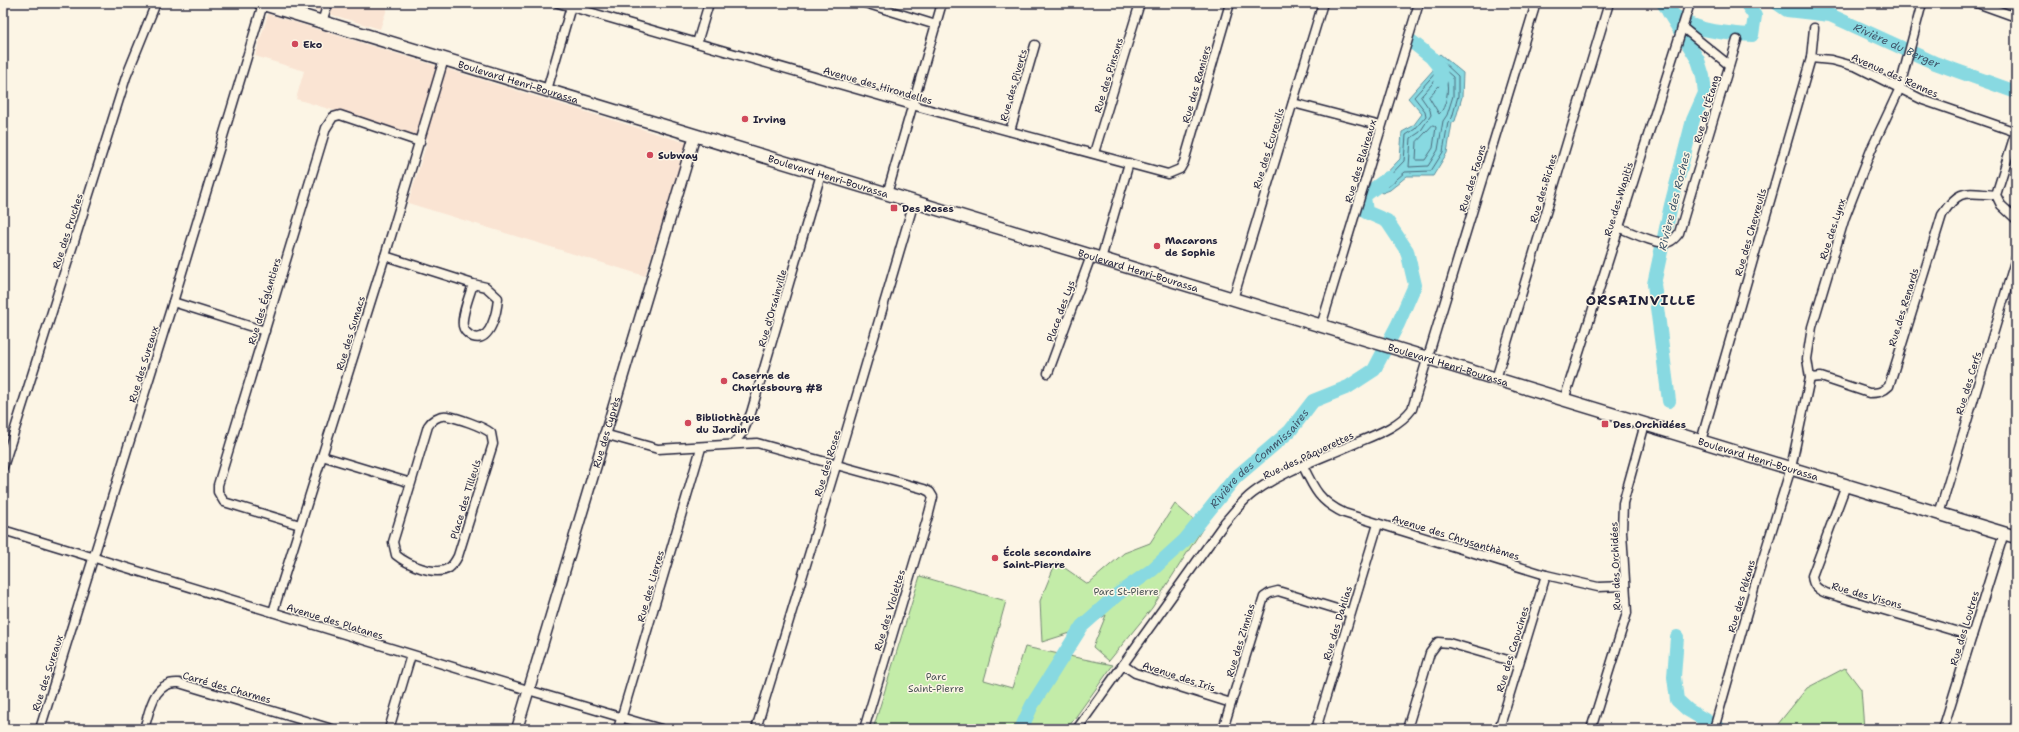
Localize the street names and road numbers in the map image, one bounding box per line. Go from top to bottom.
street label: Rue des Pinsons [1091,36,1126,114]
street label: Rue des Ramiers [1179,44,1214,125]
street label: Rue des Piverts [997,48,1030,123]
street label: Avenue des Rennes [1849,50,1940,100]
street label: Boulevard Henri-Bourassa [456,58,581,107]
street label: Avenue des Hirondelles [822,64,934,107]
street label: Rue de l'Étang [1691,74,1722,145]
street label: Rue des Écureuils [1250,106,1287,190]
street label: Rue des Blaireaux [1342,118,1379,204]
street label: Rue des Faons [1456,143,1489,213]
street label: Boulevard Henri-Bourassa [766,152,891,201]
street label: Rue des Biches [1527,152,1560,224]
street label: Rue des Wapitis [1601,160,1636,238]
street label: Rue des Chevreuils [1732,187,1769,278]
street label: Rue des Pruches [49,192,86,271]
street label: Rue des Lynx [1816,197,1849,261]
street label: Boulevard Henri-Bourassa [1076,246,1201,295]
street label: Rue des Églantiers [245,256,284,346]
street label: Rue des Renards [1885,266,1922,348]
street label: Rue d'Orsainville [755,267,790,349]
street label: Place des Lys [1043,279,1078,344]
street label: Rue des Sumacs [333,294,368,372]
street label: Rue des Sureaux [126,324,161,404]
street label: Boulevard Henri-Bourassa [1386,340,1511,389]
street label: Rue des Cerfs [1953,350,1984,416]
street label: Rue des Cyprès [590,395,623,469]
street label: Rue des Roses [811,428,844,498]
street label: Rue des Pâquerettes [1261,429,1356,482]
street label: Boulevard Henri-Bourassa [1696,435,1821,484]
street label: Place des Tilleuls [447,457,484,541]
street label: Avenue des Chrysanthèmes [1390,512,1521,563]
street label: Rue des Orchidées [1607,521,1624,611]
street label: Rue des Lierres [634,549,667,623]
street label: Rue des Pékans [1725,558,1758,634]
street label: Rue des Violettes [871,568,908,652]
street label: Rue des Visons [1830,579,1904,612]
street label: Rue des Dahlias [1320,584,1355,662]
street label: Rue des Loutres [1947,589,1982,667]
street label: Avenue des Platanes [285,601,385,642]
street label: Rue des Zinnias [1223,602,1258,679]
street label: Rue des Capucines [1493,605,1532,694]
street label: Rue des Sureaux [29,633,66,713]
street label: Avenue des Iris [1141,659,1217,694]
street label: Carré des Charmes [181,669,273,706]

